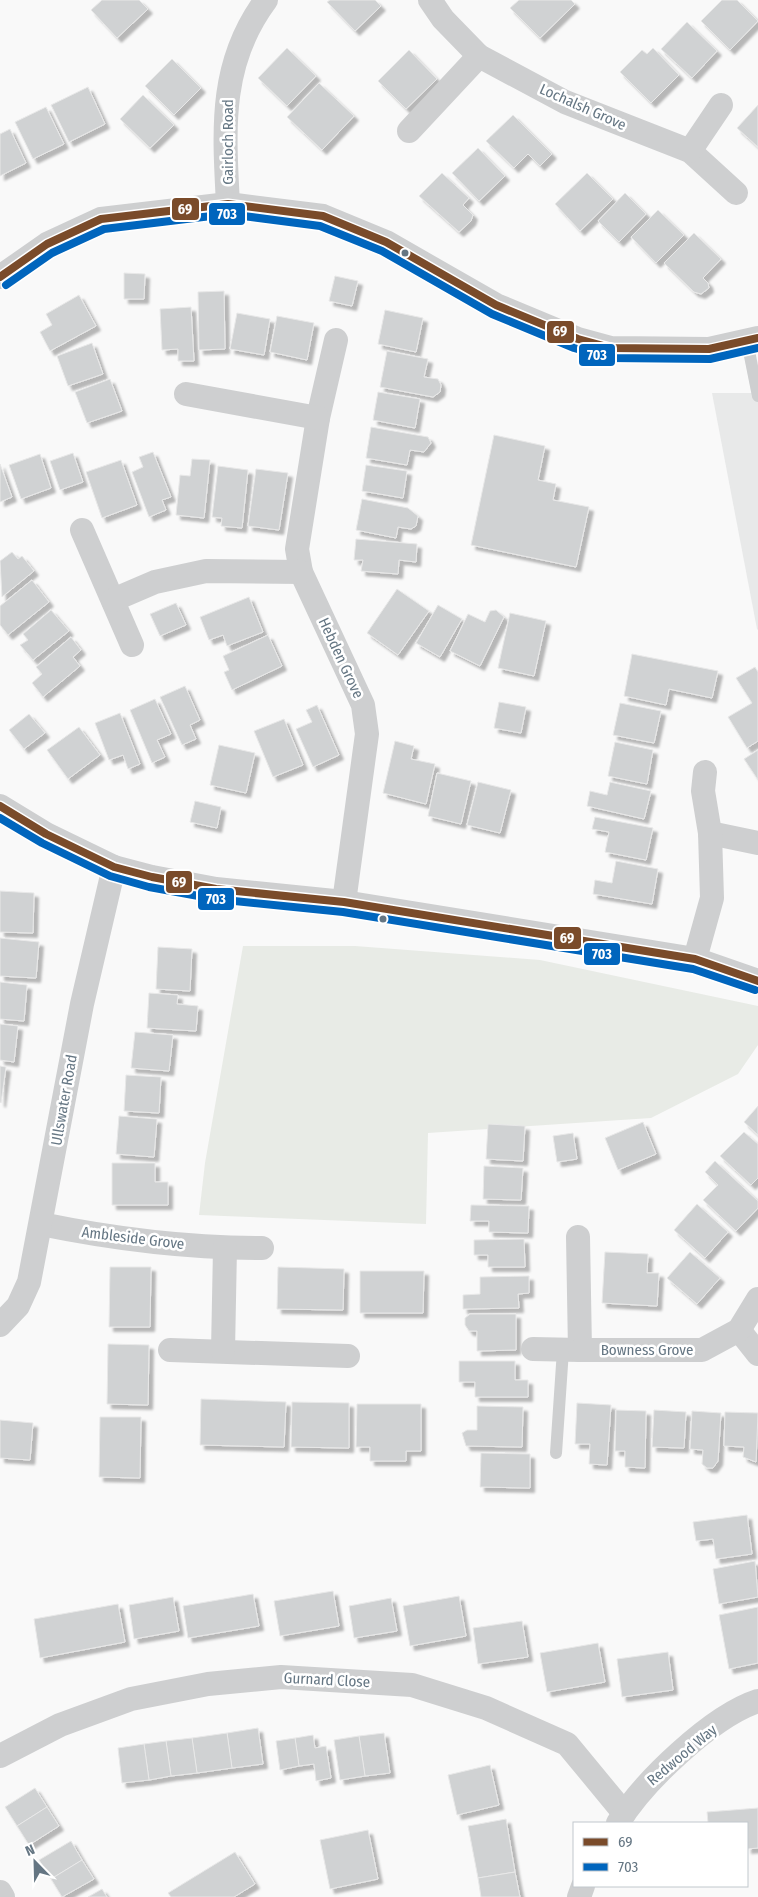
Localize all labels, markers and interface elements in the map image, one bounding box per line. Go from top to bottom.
street label: Lochalsh Grove [537,80,629,134]
street label: Gairloch Road [219,99,237,185]
line badge: 69 [171,197,200,221]
text: 69 [178,201,192,218]
line badge: 703 [208,202,246,226]
text: 703 [217,206,237,223]
unlabelled marker [400,248,410,258]
line badge: 69 [546,320,575,344]
text: 69 [553,323,567,340]
line badge: 703 [578,343,616,367]
text: 703 [587,347,607,364]
street label: Hebden Grove [315,615,367,701]
line badge: 69 [165,870,193,894]
text: 69 [172,874,186,891]
line badge: 703 [197,887,235,911]
text: 703 [206,891,226,908]
unlabelled marker [378,914,388,924]
line badge: 69 [553,926,582,950]
text: 69 [560,930,574,947]
line badge: 703 [583,942,621,966]
text: 703 [592,946,612,963]
street label: Ullswater Road [47,1053,81,1147]
street label: Ambleside Grove [81,1223,185,1253]
street label: Bowness Grove [601,1341,693,1359]
street label: Gurnard Close [283,1669,371,1691]
street label: Redwood Way [644,1721,721,1789]
legend [573,1822,748,1887]
text: 69 [618,1833,633,1851]
north arrow [10,1837,60,1887]
text: N [23,1841,37,1860]
text: 703 [618,1858,639,1876]

